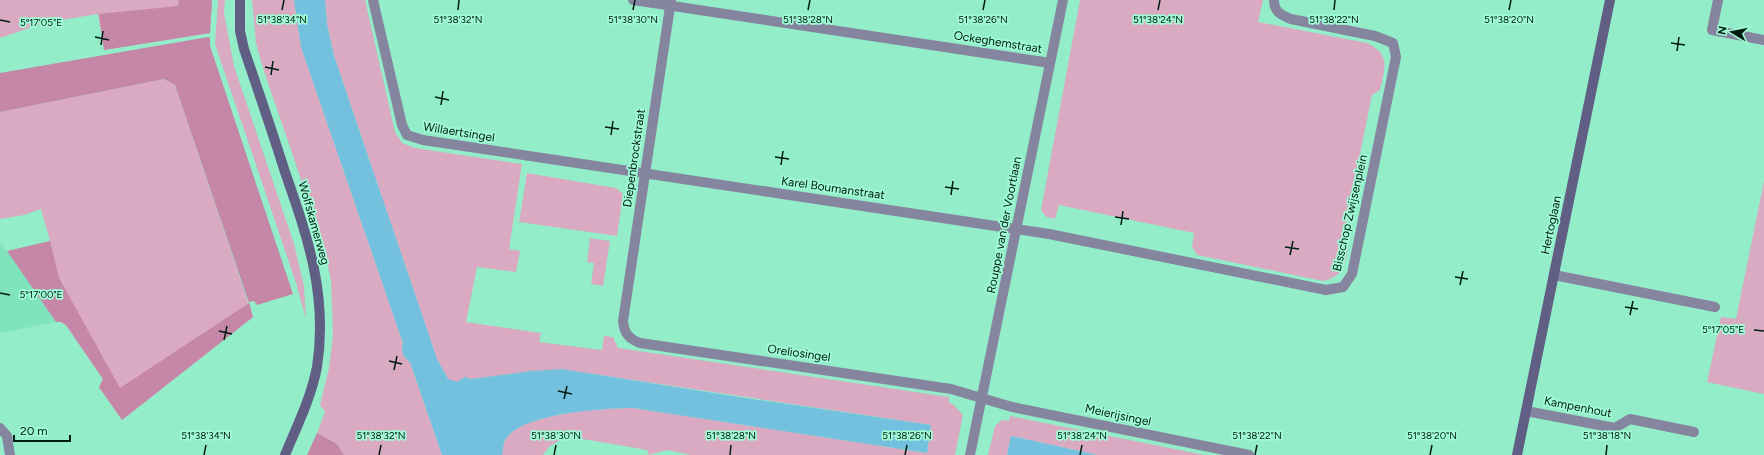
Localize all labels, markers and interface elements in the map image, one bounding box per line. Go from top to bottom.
north arrow [1712,12,1752,52]
text: 51°38'34"N [257,13,307,26]
text: 51°38'32"N [433,13,483,26]
text: 51°38'30"N [608,13,658,26]
text: 51°38'28"N [783,13,833,26]
text: 51°38'26"N [958,13,1008,26]
text: 51°38'24"N [1133,13,1183,26]
text: 51°38'22"N [1309,13,1359,26]
text: 51°38'20"N [1484,13,1534,26]
text: 5°17'05"E [20,16,62,29]
text: N [1716,25,1730,36]
street label: Ockeghemstraat [953,28,1044,56]
street label: Diepenbrockstraat [620,107,648,208]
street label: Willaertsingel [422,119,496,145]
street label: Bisschop Zwijsenplein [1330,153,1370,273]
street label: Rouppe van der Voortlaan [984,155,1024,295]
street label: Karel Boumanstraat [780,174,886,202]
street label: Wolfskamerweg [295,180,333,266]
street label: Hertoglaan [1538,194,1564,256]
text: 5°17'00"E [20,288,63,301]
text: 5°17'05"E [1702,323,1744,336]
street label: Oreliosingel [767,342,831,364]
street label: Kampenhout [1543,394,1614,421]
street label: Meierijsingel [1084,401,1152,429]
scale bar [14,417,70,443]
text: 20 m [20,424,48,438]
text: 51°38'34"N [181,429,231,442]
text: 51°38'32"N [356,429,406,442]
text: 51°38'30"N [531,429,581,442]
text: 51°38'28"N [706,429,756,442]
text: 51°38'26"N [882,429,932,442]
text: 51°38'24"N [1057,429,1107,442]
text: 51°38'22"N [1232,429,1282,442]
text: 51°38'20"N [1407,429,1457,442]
text: 51°38'18"N [1583,429,1631,442]

